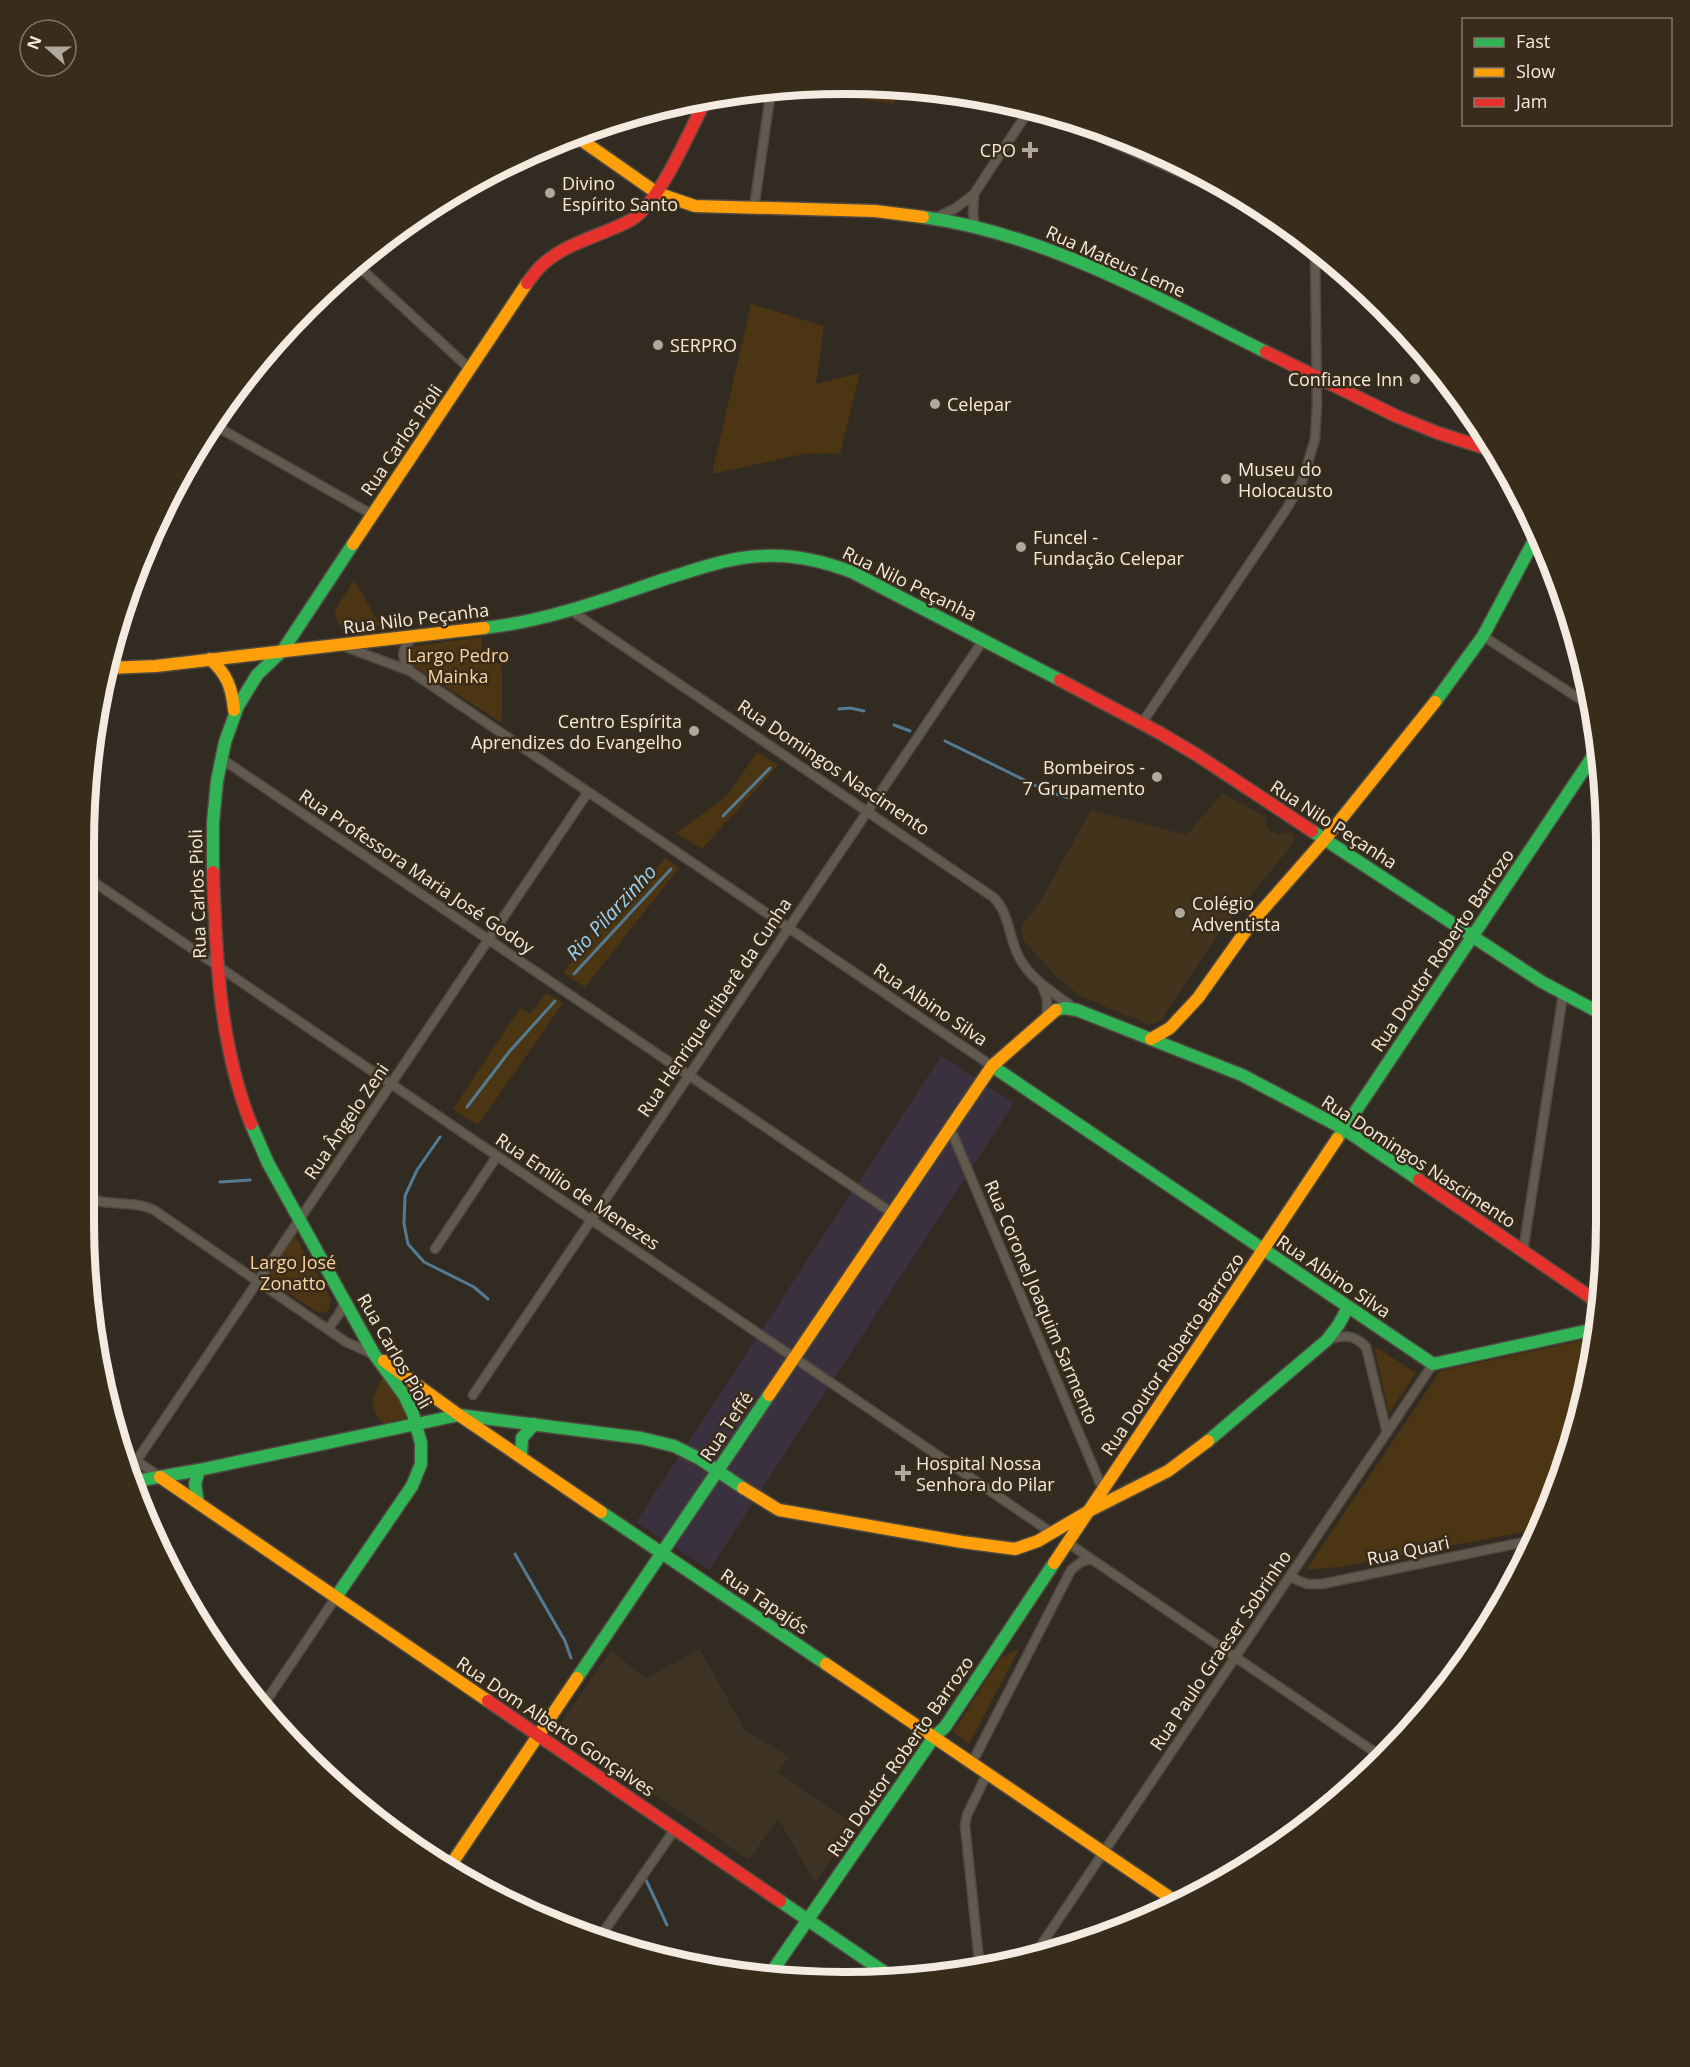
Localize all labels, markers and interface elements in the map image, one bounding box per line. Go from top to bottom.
north arrow [18,18,78,78]
legend [1462,18,1672,126]
text: Fast [1516,29,1550,53]
text: N [21,33,47,53]
text: Slow [1516,59,1555,83]
text: Jam [1514,89,1548,113]
place label: CPO [980,138,1016,162]
marker: CPO [1021,141,1039,159]
place label: Divino Espírito Santo [562,171,678,216]
marker: Divino Espírito Santo [543,186,557,200]
street label: Rua Mateus Leme [1043,220,1189,302]
place label: SERPRO [670,333,737,357]
marker: SERPRO [651,338,665,352]
place label: Confiance Inn [1288,367,1403,391]
marker: Confiance Inn [1408,372,1422,386]
street label: Rua Carlos Pioli [355,380,447,500]
place label: Celepar [947,392,1012,416]
marker: Celepar [928,397,942,411]
place label: Museu do Holocausto [1238,457,1333,502]
marker: Museu do Holocausto [1219,472,1233,486]
place label: Funcel - Fundação Celepar [1033,525,1185,570]
street label: Rua Nilo Peçanha [839,540,981,626]
marker: Funcel - Fundação Celepar [1014,540,1028,554]
street label: Rua Nilo Peçanha [342,597,490,639]
park label: Largo Pedro Mainka [407,643,509,688]
street label: Rua Domingos Nascimento [733,694,935,840]
place label: Centro Espírita Aprendizes do Evangelho [471,709,682,754]
marker: Centro Espírita Aprendizes do Evangelho [687,724,701,738]
place label: Bombeiros - 7 Grupamento [1022,755,1145,800]
marker: Bombeiros - 7 Grupamento [1150,770,1164,784]
street label: Rua Nilo Peçanha [1266,774,1402,874]
street label: Rua Professora Maria José Godoy [295,783,540,959]
street label: Rua Carlos Pioli [183,829,211,959]
street label: Rua Doutor Roberto Barrozo [1365,844,1519,1056]
water label: Rio Pilarzinho [560,858,662,966]
place label: Colégio Adventista [1192,891,1281,936]
street label: Rua Henrique Itiberê da Cunha [632,893,796,1121]
marker: Colégio Adventista [1173,906,1187,920]
street label: Rua Albino Silva [869,957,993,1051]
street label: Rua Ângelo Zeni [298,1058,394,1184]
street label: Rua Domingos Nascimento [1317,1089,1521,1233]
street label: Rua Emílio de Menezes [491,1127,665,1255]
street label: Rua Coronel Joaquim Sarmento [979,1176,1105,1428]
street label: Rua Albino Silva [1272,1229,1396,1323]
street label: Rua Doutor Roberto Barrozo [1095,1248,1249,1460]
park label: Largo José Zonatto [250,1250,336,1295]
street label: Rua Carlos Pioli [352,1289,438,1413]
street label: Rua Teffé [694,1387,758,1465]
place label: Hospital Nossa Senhora do Pilar [916,1451,1055,1496]
marker: Hospital Nossa Senhora do Pilar [894,1464,912,1482]
street label: Rua Quari [1365,1530,1451,1570]
street label: Rua Paulo Graeser Sobrinho [1144,1545,1296,1755]
street label: Rua Tapajós [716,1563,814,1639]
street label: Rua Dom Alberto Gonçalves [452,1651,660,1801]
street label: Rua Doutor Roberto Barrozo [821,1651,979,1861]

